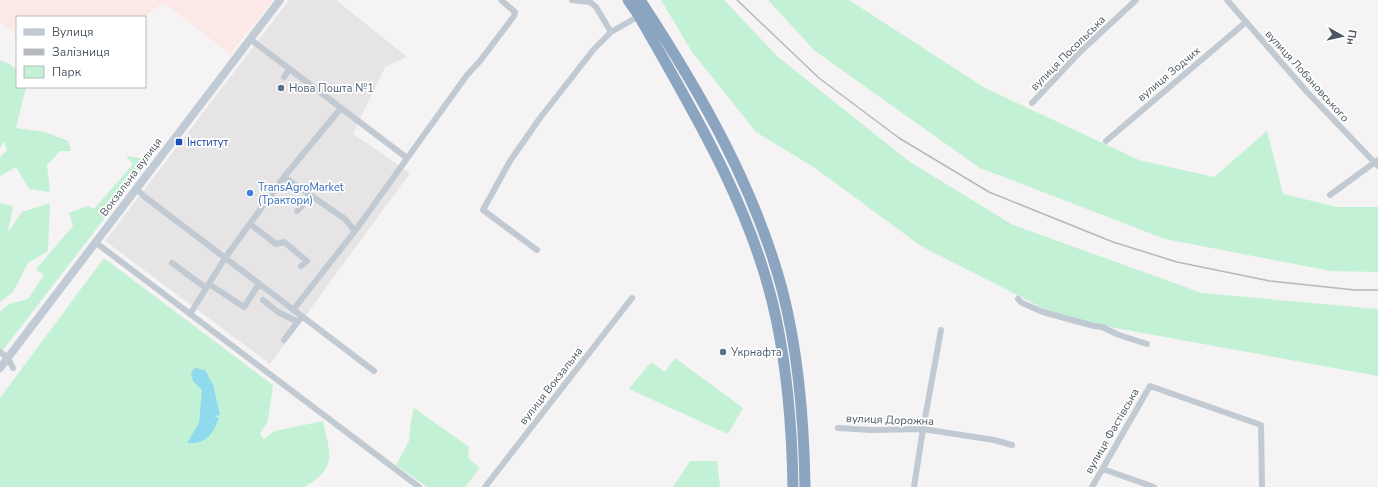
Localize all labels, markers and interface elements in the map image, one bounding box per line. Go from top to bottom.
street label: вулиця Посольська [1027,12,1109,94]
legend [16,16,146,88]
north arrow [1322,16,1362,56]
text: Вулиця [52,24,94,40]
street label: вулиця Лобановського [1262,27,1352,125]
text: Пн [1343,29,1360,46]
street label: вулиця Зодчих [1134,43,1204,105]
text: Залізниця [52,44,110,60]
text: Парк [52,64,82,80]
place label: Нова Пошта №1 [289,81,374,96]
marker: Нова Пошта №1 [276,83,286,93]
street label: Вокзальна вулиця [96,135,166,219]
place label: Інститут [187,135,228,150]
marker: Інститут [174,137,184,147]
place label: TransAgroMarket (Трактори) [258,180,344,208]
marker: TransAgroMarket (Трактори) [245,188,255,198]
street label: вулиця Вокзальна [516,344,586,428]
place label: Укрнафта [730,345,782,360]
marker: Укрнафта [718,347,728,357]
street label: вулиця Фастівська [1081,385,1143,476]
street label: вулиця Дорожна [846,411,934,429]

